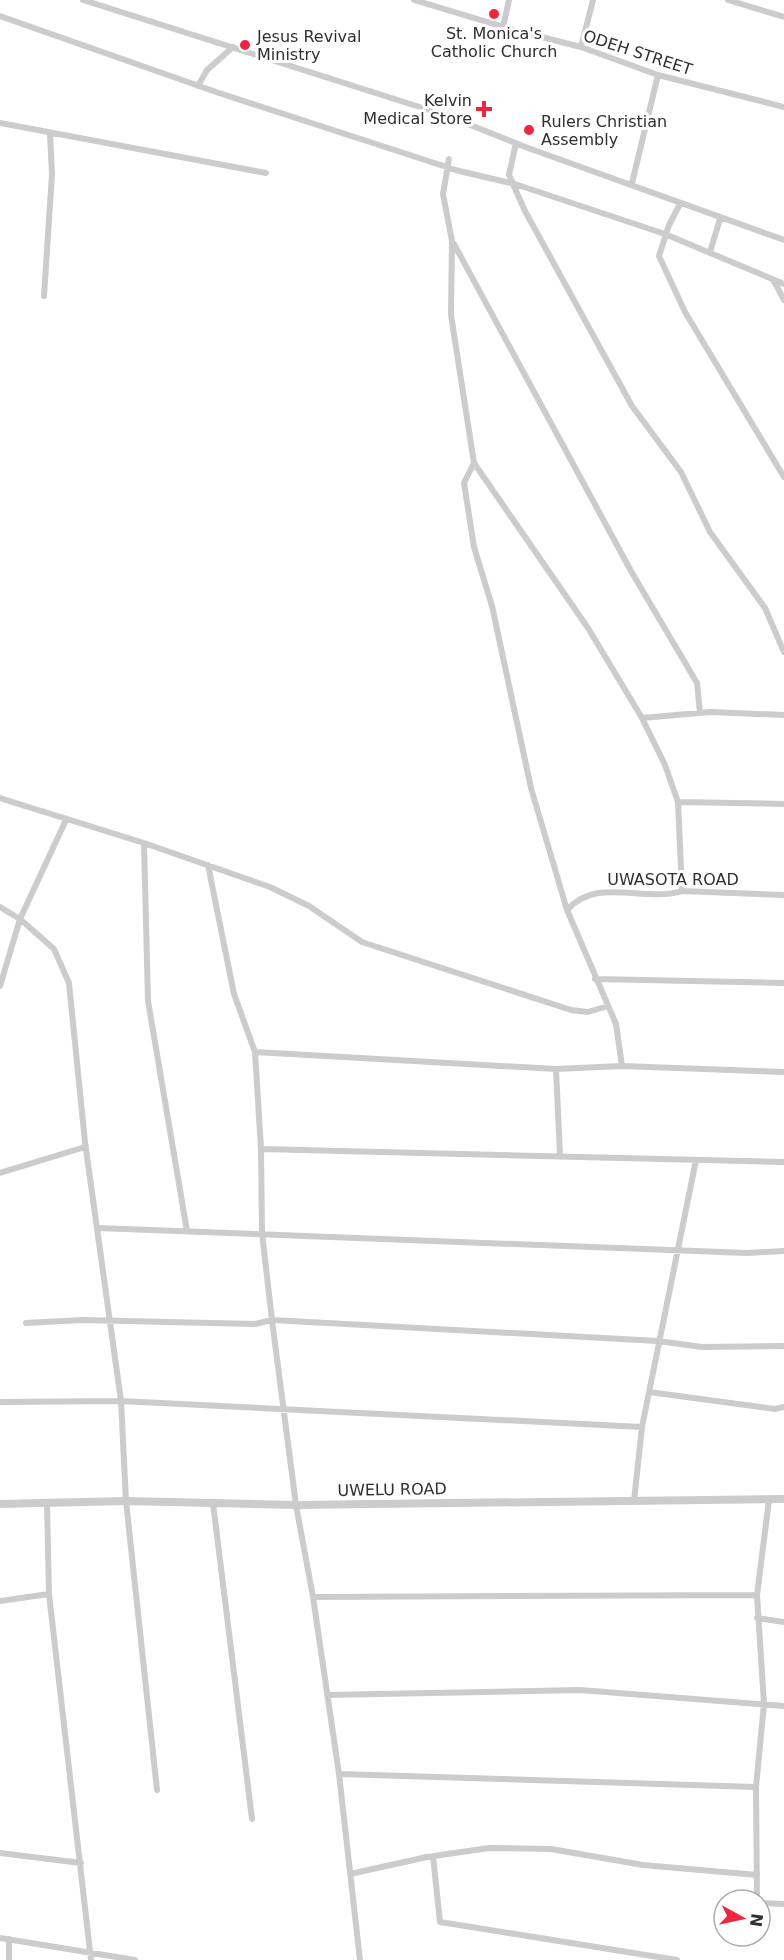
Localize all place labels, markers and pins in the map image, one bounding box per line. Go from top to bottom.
marker: St. Monica's Catholic Church [487,7,501,21]
place label: St. Monica's Catholic Church [431,24,557,61]
place label: Jesus Revival Ministry [256,27,361,64]
marker: Jesus Revival Ministry [238,38,252,52]
place label: Kelvin Medical Store [363,91,472,128]
marker: Kelvin Medical Store [477,102,491,116]
place label: Rulers Christian Assembly [541,112,667,149]
marker: Rulers Christian Assembly [522,123,536,137]

